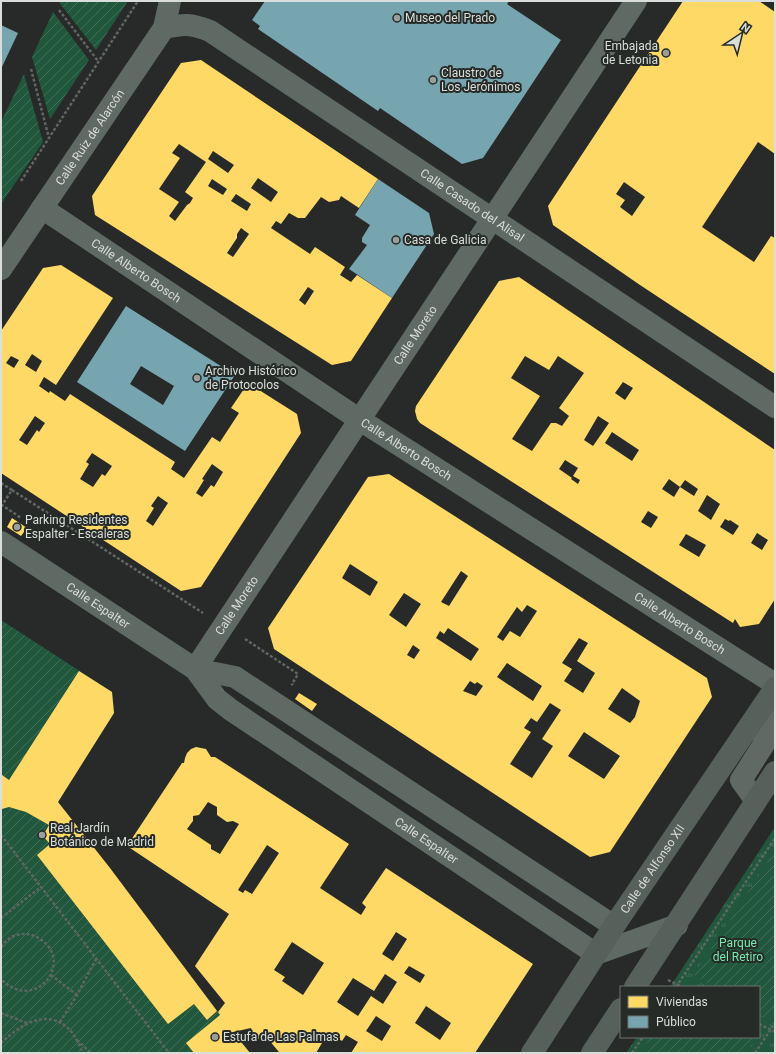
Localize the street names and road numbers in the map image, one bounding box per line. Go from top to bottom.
street label: Calle Ruiz de Alarcón [53,87,127,188]
street label: Calle Casado del Alisal [418,166,527,245]
street label: Calle Alberto Bosch [89,236,184,306]
street label: Calle Moreto [391,303,440,367]
street label: Calle Alberto Bosch [358,415,454,483]
street label: Calle Moreto [212,573,261,638]
street label: Calle Espalter [64,580,132,631]
street label: Calle Alberto Bosch [632,589,728,657]
street label: Calle Espalter [392,815,461,867]
street label: Calle de Alfonso XII [618,822,688,916]

